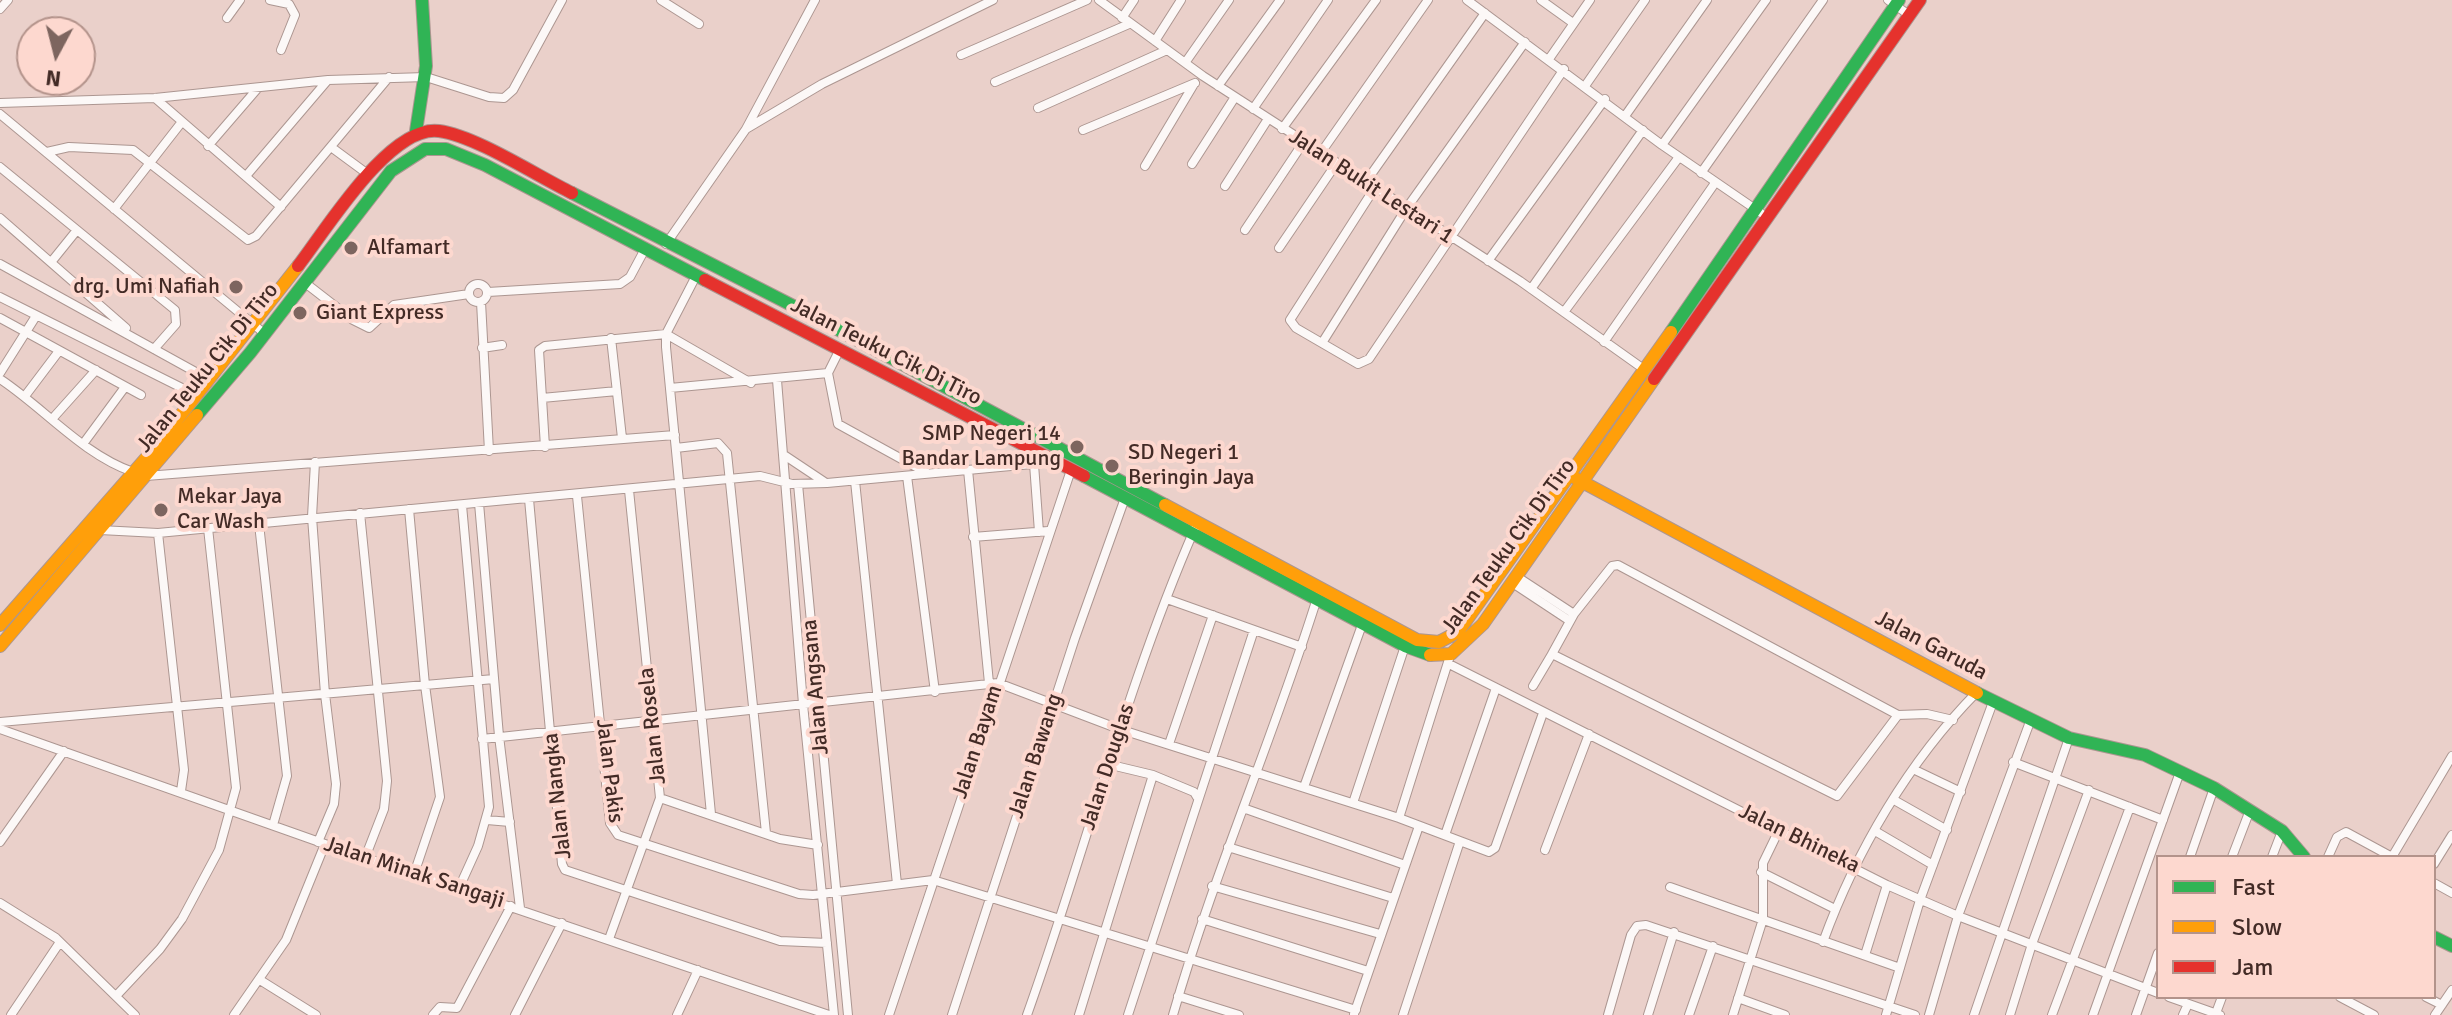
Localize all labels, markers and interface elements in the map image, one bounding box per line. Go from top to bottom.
north arrow [16,16,96,96]
text: N [44,64,63,93]
street label: Jalan Bukit Lestari 1 [1284,124,1458,250]
place label: Alfamart [367,235,450,261]
marker: Alfamart [342,239,360,257]
place label: drg. Umi Nafiah [73,274,220,300]
street label: Jalan Teuku Cik Di Tiro [131,278,285,458]
marker: drg. Umi Nafiah [227,278,245,296]
street label: Jalan Teuku Cik Di Tiro [786,292,986,412]
place label: Giant Express [316,300,444,326]
marker: Giant Express [291,304,309,322]
place label: SMP Negeri 14 Bandar Lampung [902,421,1061,472]
marker: SMP Negeri 14 Bandar Lampung [1068,438,1086,456]
place label: SD Negeri 1 Beringin Jaya [1128,440,1254,492]
street label: Jalan Teuku Cik Di Tiro [1436,454,1582,640]
marker: SD Negeri 1 Beringin Jaya [1103,457,1121,475]
place label: Mekar Jaya Car Wash [177,484,282,536]
marker: Mekar Jaya Car Wash [152,501,170,519]
street label: Jalan Garuda [1870,605,1992,687]
street label: Jalan Angsana [797,618,835,756]
street label: Jalan Rosela [634,666,672,786]
street label: Jalan Bayam [947,682,1009,802]
street label: Jalan Bawang [1003,690,1069,822]
street label: Jalan Douglas [1075,700,1141,834]
street label: Jalan Pakis [590,718,628,824]
street label: Jalan Nangka [538,732,578,860]
street label: Jalan Bhineka [1734,798,1864,880]
street label: Jalan Minak Sangaji [321,831,507,915]
legend [2156,855,2436,999]
text: Fast [2232,872,2275,902]
text: Slow [2232,912,2282,942]
text: Jam [2232,952,2273,982]

